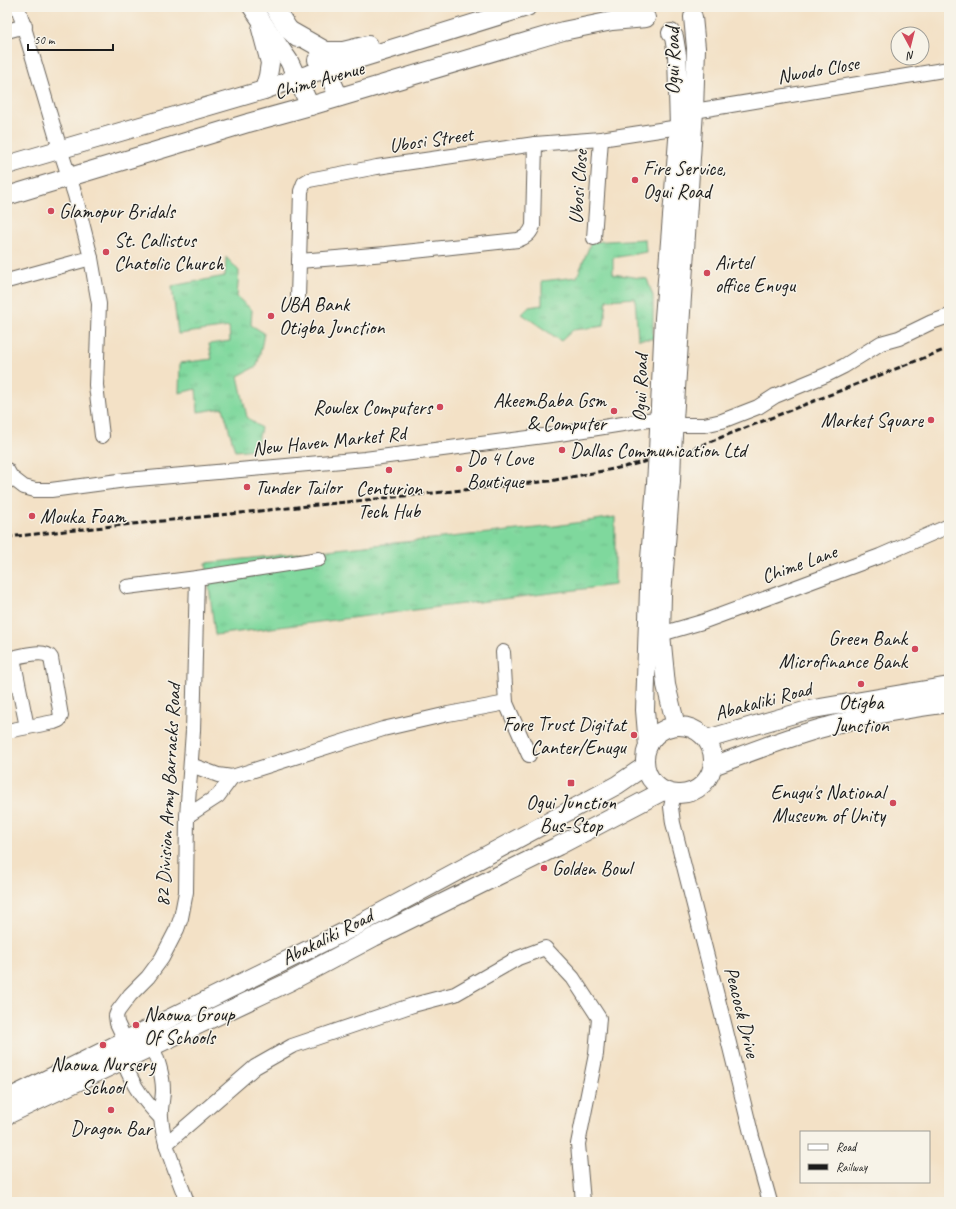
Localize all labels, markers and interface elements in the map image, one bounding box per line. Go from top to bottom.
street label: Ogui Road [660,24,685,95]
scale bar [28,26,113,52]
north arrow [890,26,930,66]
text: 50 m [34,32,56,48]
text: N [905,49,915,64]
street label: Nwodo Close [775,50,862,89]
street label: Chime Avenue [271,55,368,105]
street label: Ubosi Street [387,121,477,158]
street label: Ubosi Close [563,148,593,225]
place label: Fire Service, Ogui Road [643,156,726,204]
marker: Fire Service, Ogui Road [630,175,640,185]
place label: Glamopur Bridals [59,199,177,224]
marker: Glamopur Bridals [46,206,56,216]
place label: St. Callistus Chatolic Church [114,228,224,276]
marker: St. Callistus Chatolic Church [101,247,111,257]
place label: Airtel office Enugu [715,250,797,298]
marker: Airtel office Enugu [702,268,712,278]
place label: UBA Bank Otigba Junction [279,292,385,340]
marker: UBA Bank Otigba Junction [266,311,276,321]
street label: Ogui Road [626,351,654,422]
place label: AkeemBaba Gsm & Computer [493,388,608,436]
place label: Rowlex Computers [313,395,434,420]
marker: Rowlex Computers [435,402,445,412]
marker: AkeemBaba Gsm & Computer [609,406,619,416]
place label: Market Square [821,408,924,433]
marker: Market Square [926,415,936,425]
street label: New Haven Market Rd [251,420,410,461]
place label: Dallas Communication Ltd [570,438,749,463]
marker: Dallas Communication Ltd [557,445,567,455]
place label: Do 4 Love Boutique [467,446,535,494]
marker: Do 4 Love Boutique [454,464,464,474]
marker: Centurion Tech Hub [384,465,394,475]
place label: Tunder Tailor [255,475,344,500]
place label: Centurion Tech Hub [356,476,423,524]
marker: Tunder Tailor [242,482,252,492]
place label: Mouka Foam [40,504,127,529]
marker: Mouka Foam [27,511,37,521]
street label: Chime Lane [758,538,841,589]
place label: Green Bank Microfinance Bank [779,626,909,674]
marker: Green Bank Microfinance Bank [910,644,920,654]
street label: Abakaliki Road [712,675,817,726]
marker: Otigba Junction [856,679,866,689]
street label: 82 Division Army Barracks Road [150,680,186,907]
place label: Otigba Junction [832,690,890,738]
place label: Fore Trust Digitat Canter/Enugu [503,712,628,760]
marker: Fore Trust Digitat Canter/Enugu [629,730,639,740]
marker: Ogui Junction Bus-Stop [566,778,576,788]
place label: Enugu's National Museum of Unity [770,780,889,828]
place label: Ogui Junction Bus-Stop [526,790,617,838]
marker: Enugu's National Museum of Unity [888,798,898,808]
place label: Golden Bowl [552,856,635,881]
marker: Golden Bowl [539,863,549,873]
street label: Abakaliki Road [277,902,380,971]
street label: Peacock Drive [719,964,766,1061]
place label: Naowa Group Of Schools [144,1002,236,1050]
marker: Naowa Group Of Schools [131,1020,141,1030]
marker: Naowa Nursery School [98,1040,108,1050]
place label: Naowa Nursery School [51,1052,156,1100]
marker: Dragon Bar [106,1105,116,1115]
place label: Dragon Bar [70,1116,153,1141]
legend [800,1131,930,1183]
text: Road [836,1139,858,1155]
text: Railway [836,1159,868,1175]

